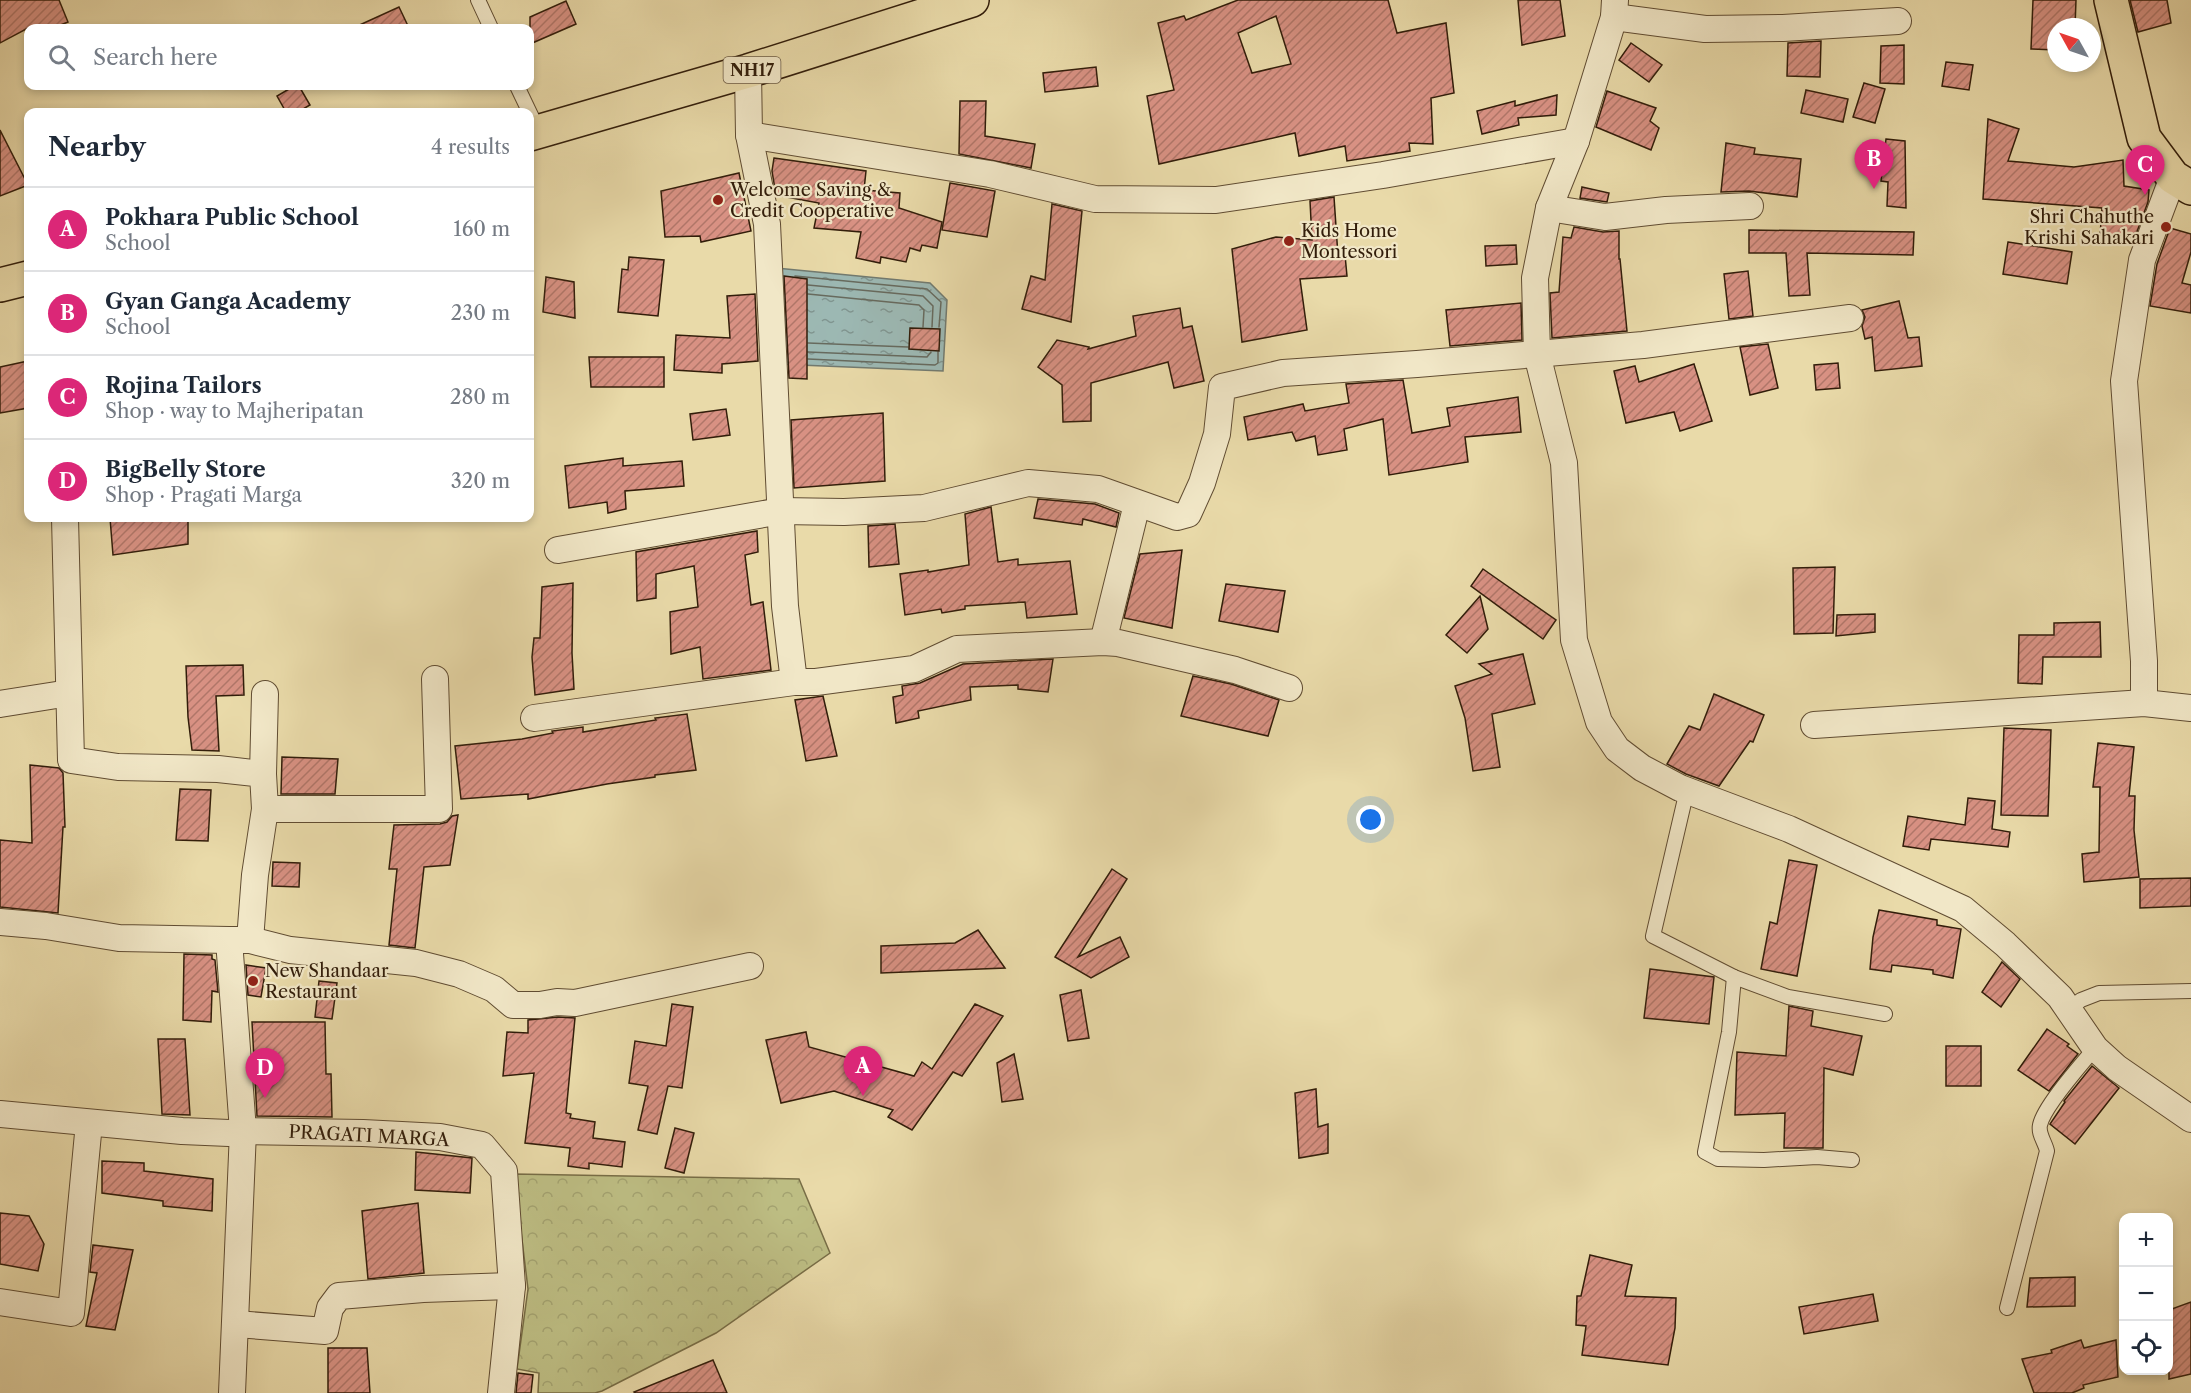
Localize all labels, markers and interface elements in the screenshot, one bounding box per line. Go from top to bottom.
north arrow [2047,18,2101,72]
search box [24,24,534,90]
icon: search [45,41,78,74]
text: Search here [93,44,218,71]
road number: NH17 [724,57,780,83]
text: Nearby [48,131,146,163]
text: 4 results [431,135,510,159]
pin: B [1854,140,1894,189]
pin: C [2126,146,2164,195]
place label: Welcome Saving & Credit Cooperative [729,179,894,222]
marker: Welcome Saving & Credit Cooperative [711,193,725,207]
text: Pokhara Public School [105,204,359,231]
place label: Shri Chahuthe Krishi Sahakari [2024,206,2155,249]
text: A [60,217,75,241]
text: 160 m [453,217,510,241]
place label: Kids Home Montessori [1301,220,1398,263]
marker: Shri Chahuthe Krishi Sahakari [2159,220,2173,234]
text: School [105,231,170,255]
marker: Kids Home Montessori [1282,234,1296,248]
text: Gyan Ganga Academy [105,288,350,315]
text: B [60,301,75,325]
text: 230 m [451,301,510,325]
text: School [105,315,170,339]
text: Rojina Tailors [105,372,262,399]
text: C [59,385,76,409]
text: 280 m [450,385,510,409]
text: Shop · way to Majheripatan [105,399,364,423]
text: BigBelly Store [105,456,266,483]
text: D [59,469,76,493]
text: 320 m [451,469,510,493]
text: Shop · Pragati Marga [105,483,302,507]
your location [1356,805,1385,834]
place label: New Shandaar Restaurant [265,960,389,1003]
marker: New Shandaar Restaurant [246,974,260,988]
pin: A [844,1046,882,1096]
pin: D [246,1048,284,1098]
street label: PRAGATI MARGA [288,1121,451,1151]
map controls [2119,1213,2173,1375]
button: + [2119,1213,2173,1267]
button: − [2119,1267,2173,1321]
button: locate [2119,1321,2173,1375]

